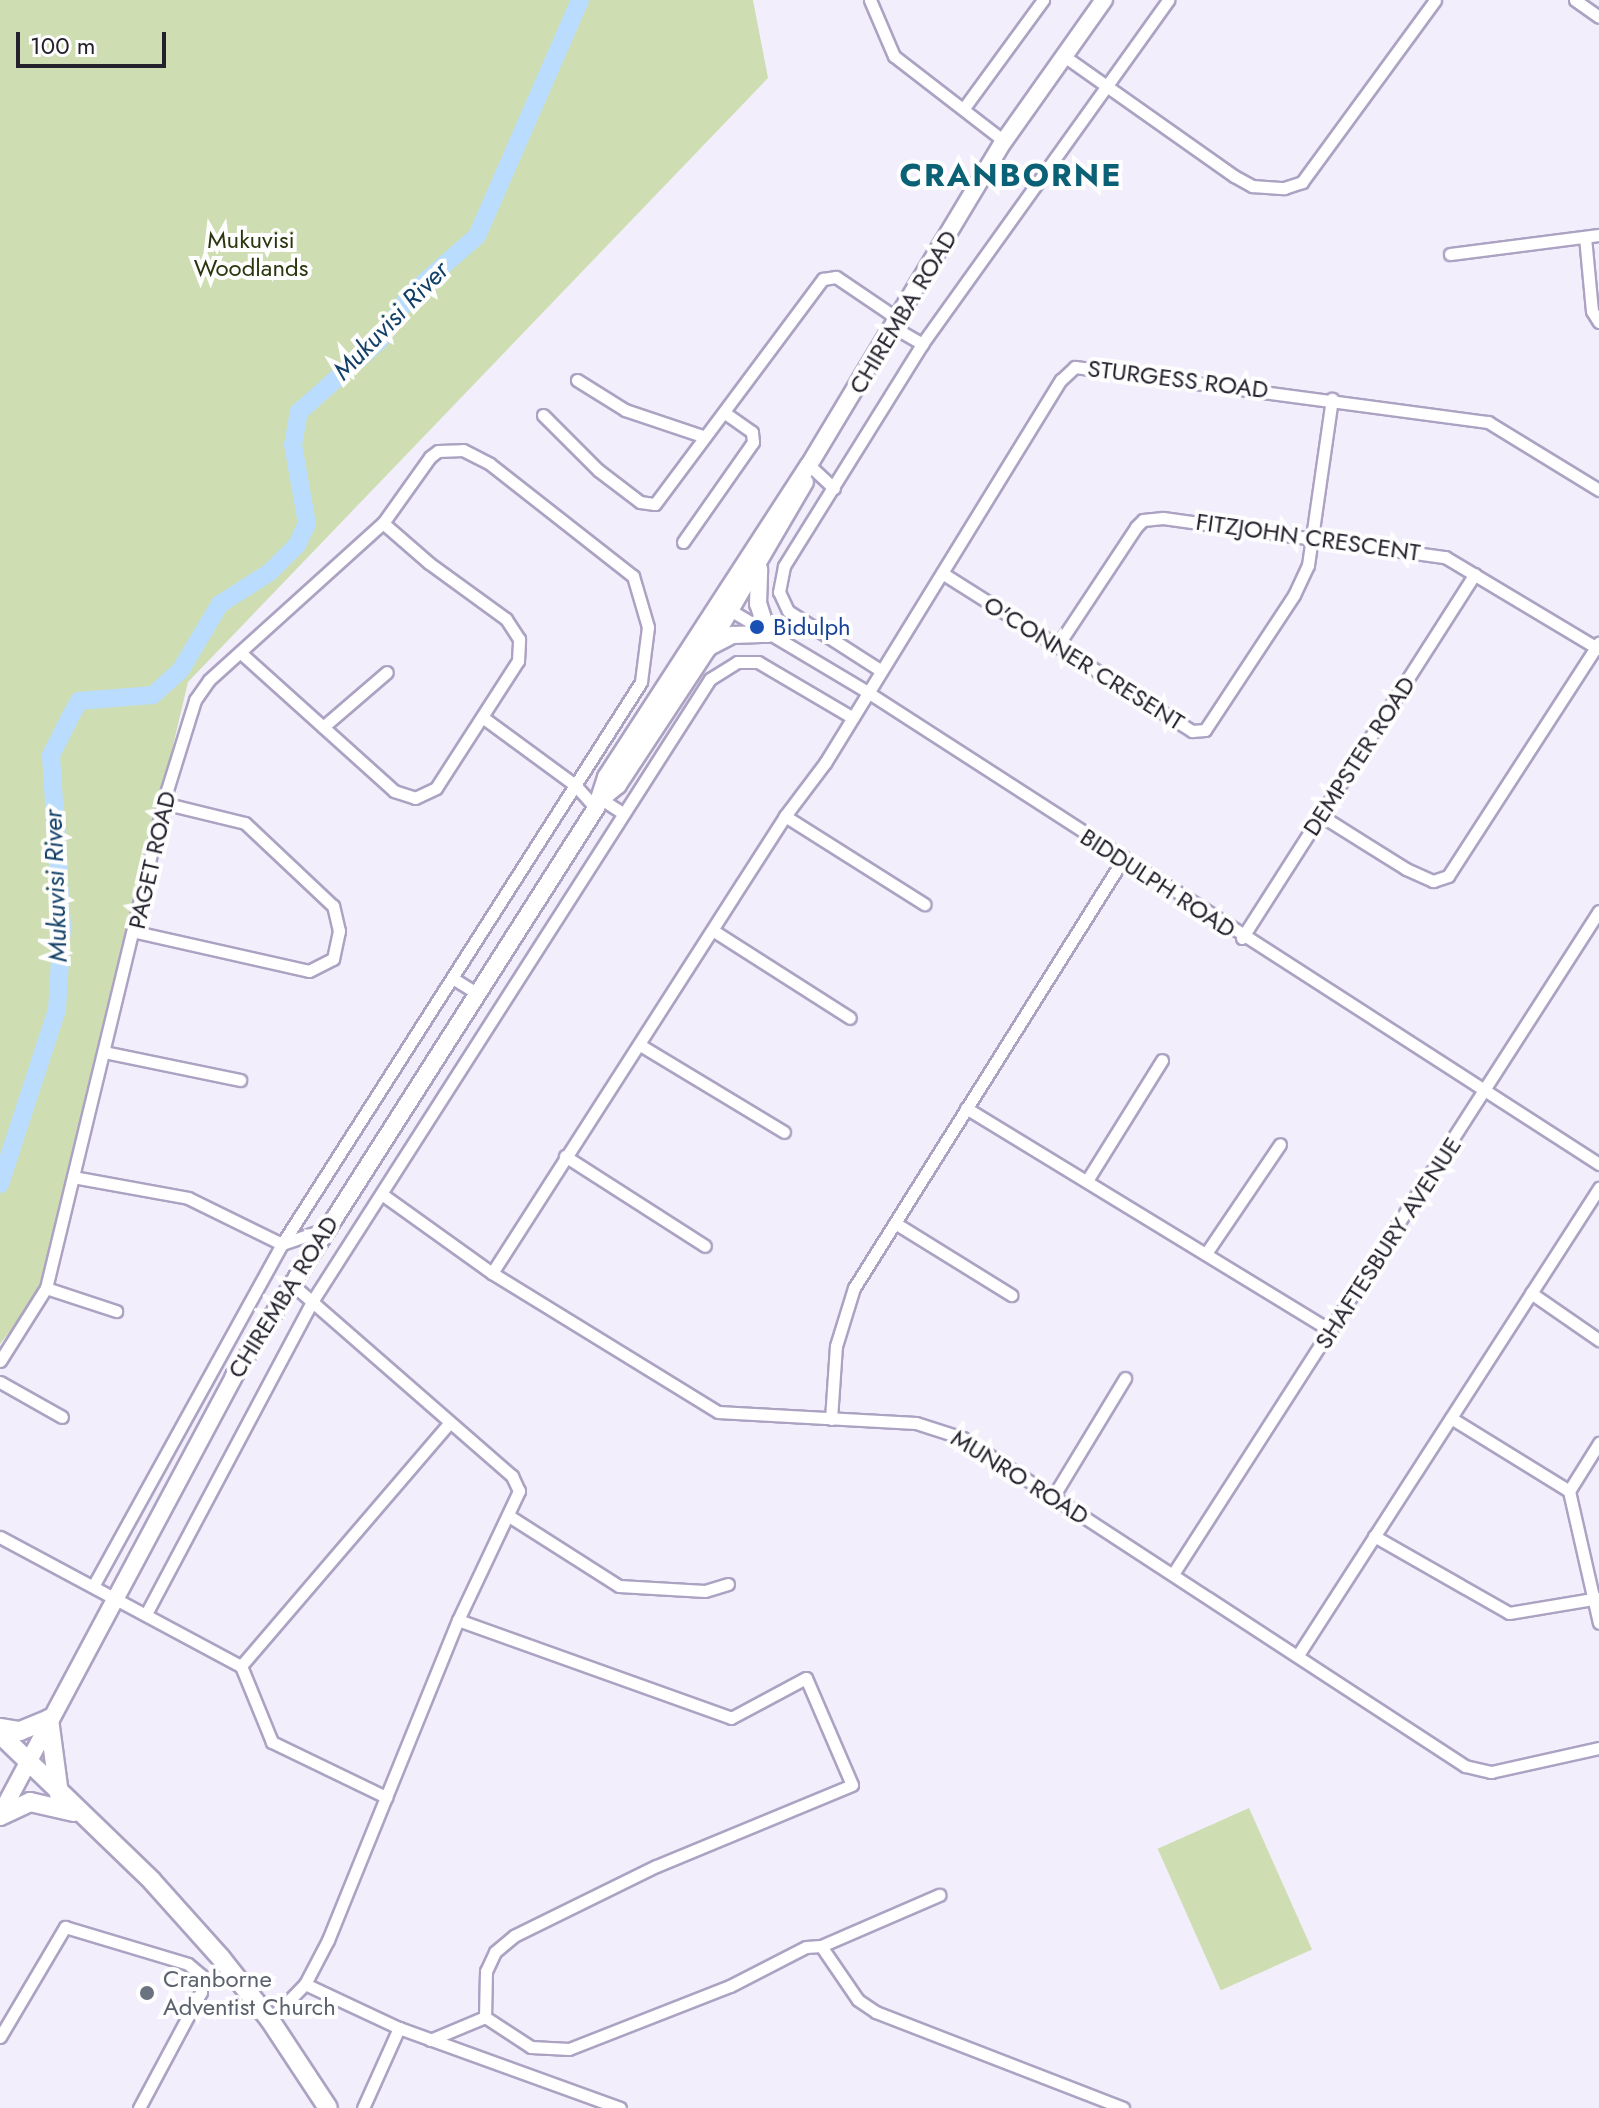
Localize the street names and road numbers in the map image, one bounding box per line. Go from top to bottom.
street label: CHIREMBA ROAD [843,225,963,399]
street label: STURGESS ROAD [1086,354,1270,404]
street label: FITZJOHN CRESCENT [1194,507,1422,567]
street label: O'CONNER CRESENT [979,590,1189,736]
street label: DEMPSTER ROAD [1297,671,1421,841]
street label: PAGET ROAD [122,788,182,932]
street label: BIDDULPH ROAD [1075,822,1241,944]
street label: SHAFTESBURY AVENUE [1309,1132,1467,1354]
street label: CHIREMBA ROAD [222,1211,344,1383]
street label: MUNRO ROAD [946,1423,1094,1531]

